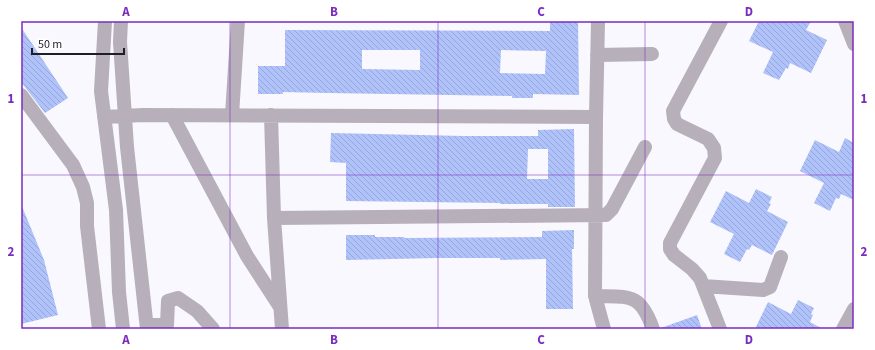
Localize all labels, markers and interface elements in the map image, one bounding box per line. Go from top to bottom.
text: A [121,3,130,21]
text: B [330,3,338,21]
text: C [537,3,545,21]
text: D [745,3,753,21]
scale bar [32,30,124,56]
text: 50 m [38,36,62,53]
text: 1 [8,90,15,108]
text: 1 [861,90,868,108]
text: 2 [8,243,15,261]
text: 2 [861,243,868,261]
text: A [121,331,130,349]
text: B [330,331,338,349]
text: C [537,331,545,349]
text: D [745,331,753,349]

